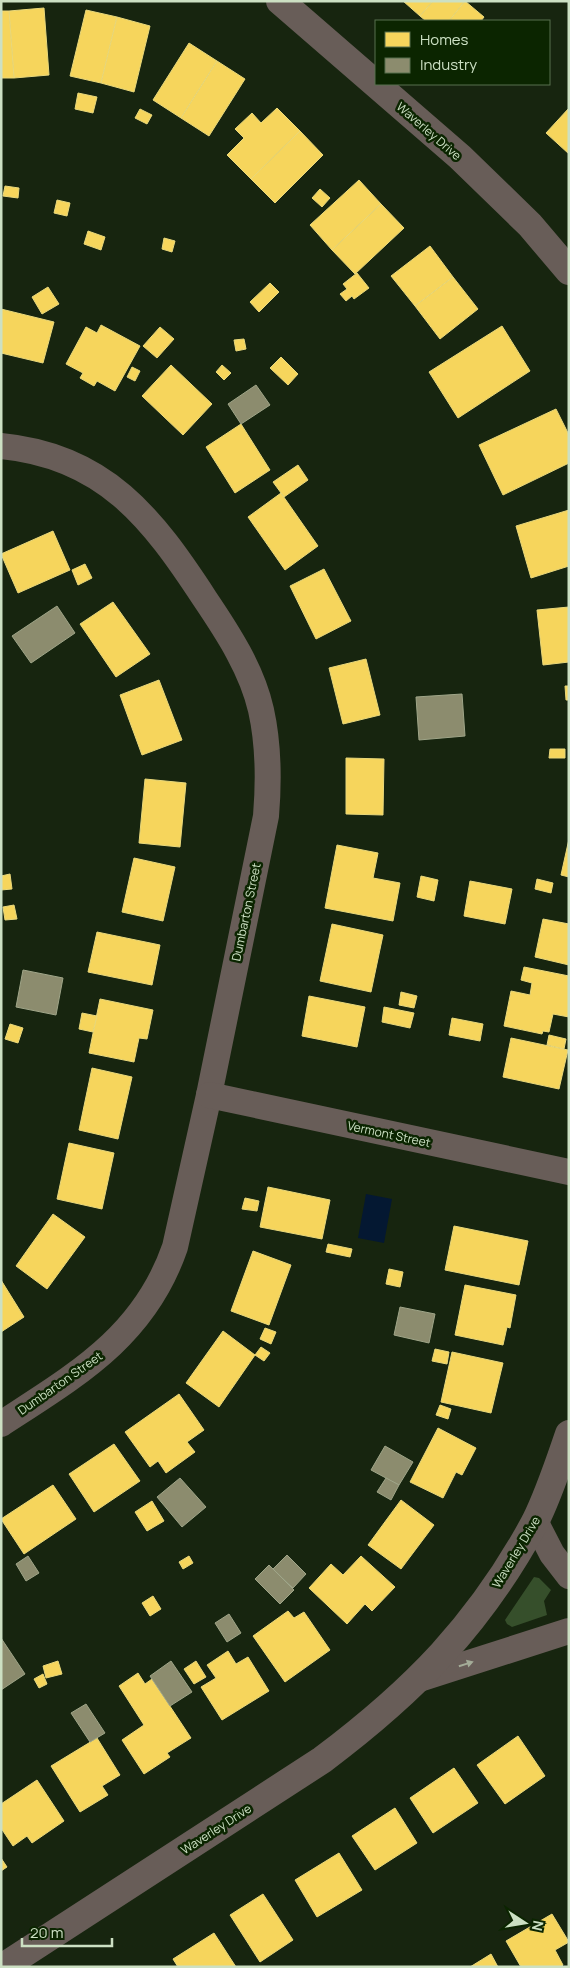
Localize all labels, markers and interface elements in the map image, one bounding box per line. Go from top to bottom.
legend [375,20,550,85]
text: Homes [420,29,469,50]
text: Industry [420,54,477,75]
street label: Waverley Drive [393,98,465,164]
street label: Dumbarton Street [227,861,265,963]
street label: Vermont Street [346,1117,432,1151]
street label: Dumbarton Street [14,1347,106,1419]
street label: Waverley Drive [488,1513,544,1591]
one-way arrow [459,1659,474,1667]
street label: Waverley Drive [177,1800,255,1858]
north arrow [500,1898,550,1948]
scale bar [22,1916,112,1948]
text: N [528,1919,549,1933]
text: 20 m [30,1922,63,1943]

